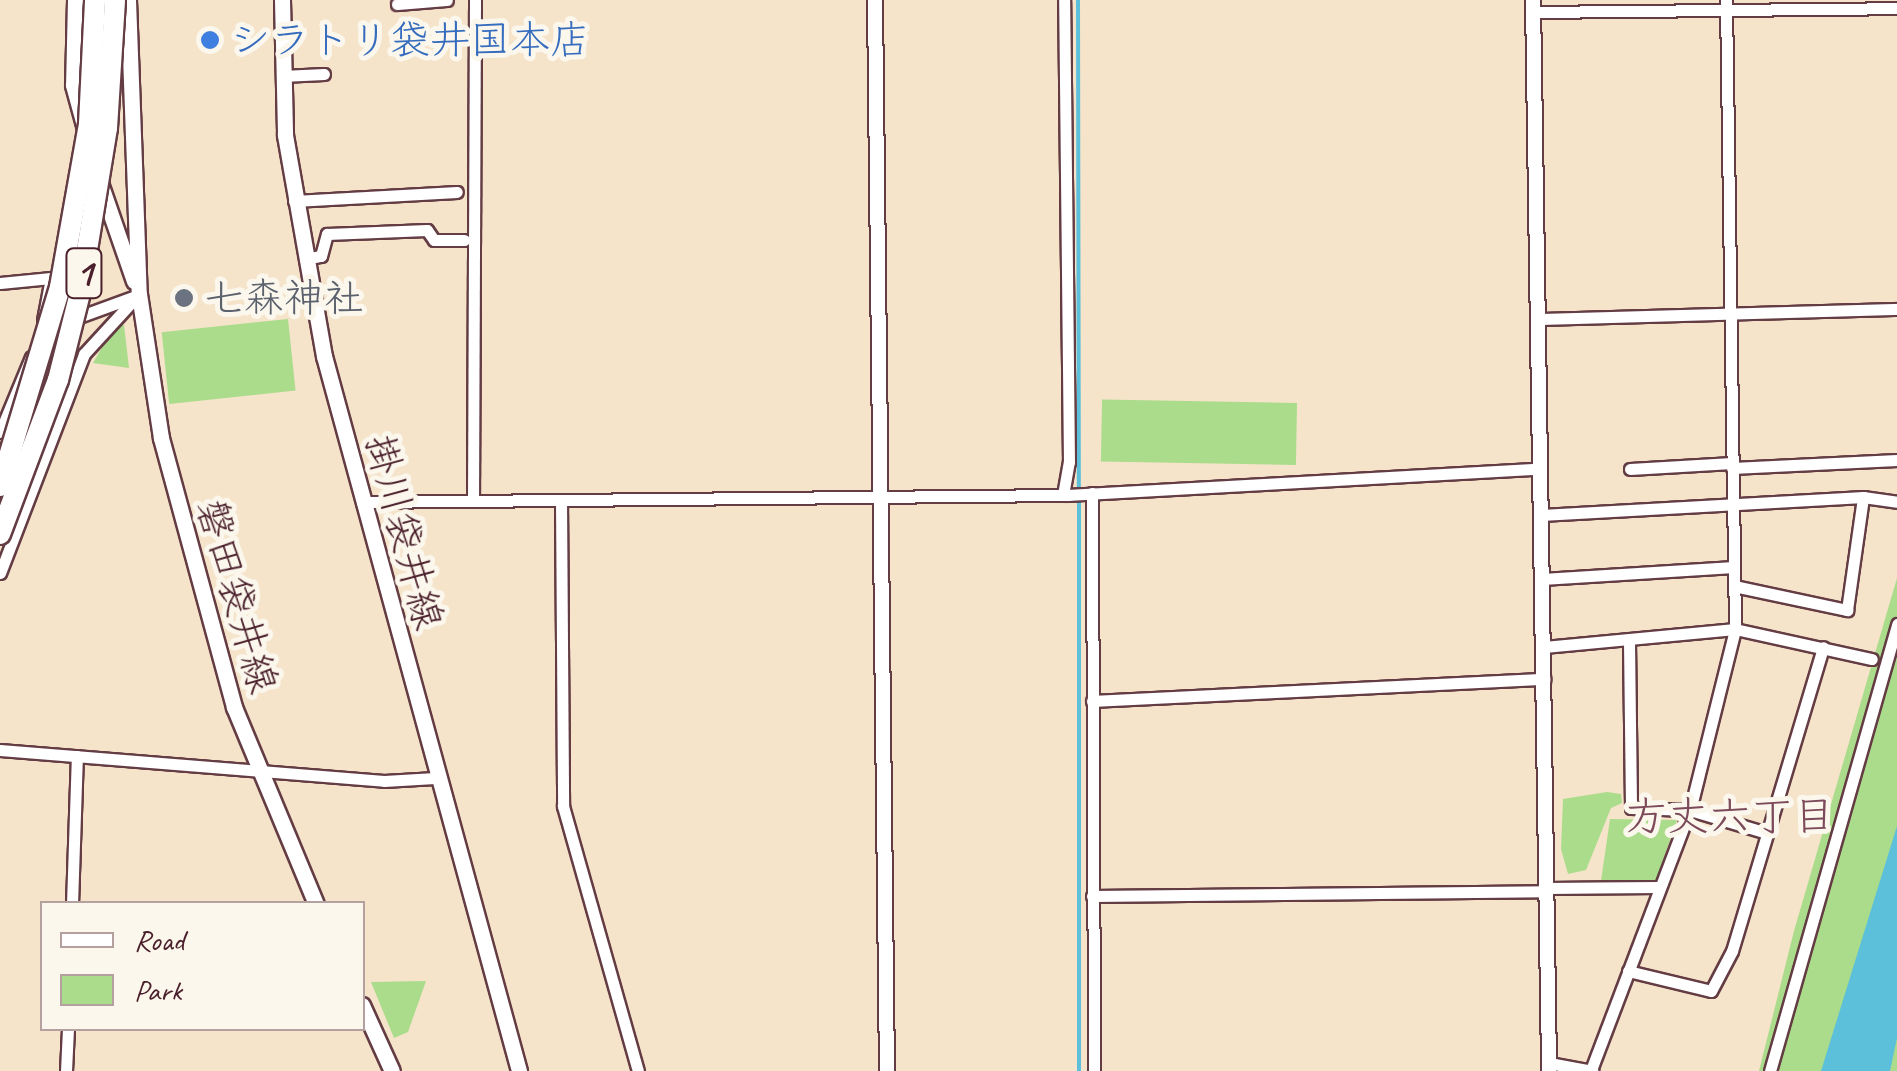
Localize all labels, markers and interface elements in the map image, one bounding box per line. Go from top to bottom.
place label: シラトリ袋井国本店 [230,16,590,64]
marker: シラトリ袋井国本店 [199,29,221,51]
road number: 1 [64,240,104,306]
place label: 七森神社 [204,274,364,322]
marker: 七森神社 [173,287,195,309]
street label: 掛川袋井線 [355,429,453,635]
street label: 磐田袋井線 [186,493,288,699]
district label: 方丈六丁目 [1625,792,1835,842]
legend [40,901,365,1031]
text: Road [134,921,184,959]
text: Park [134,971,182,1009]

